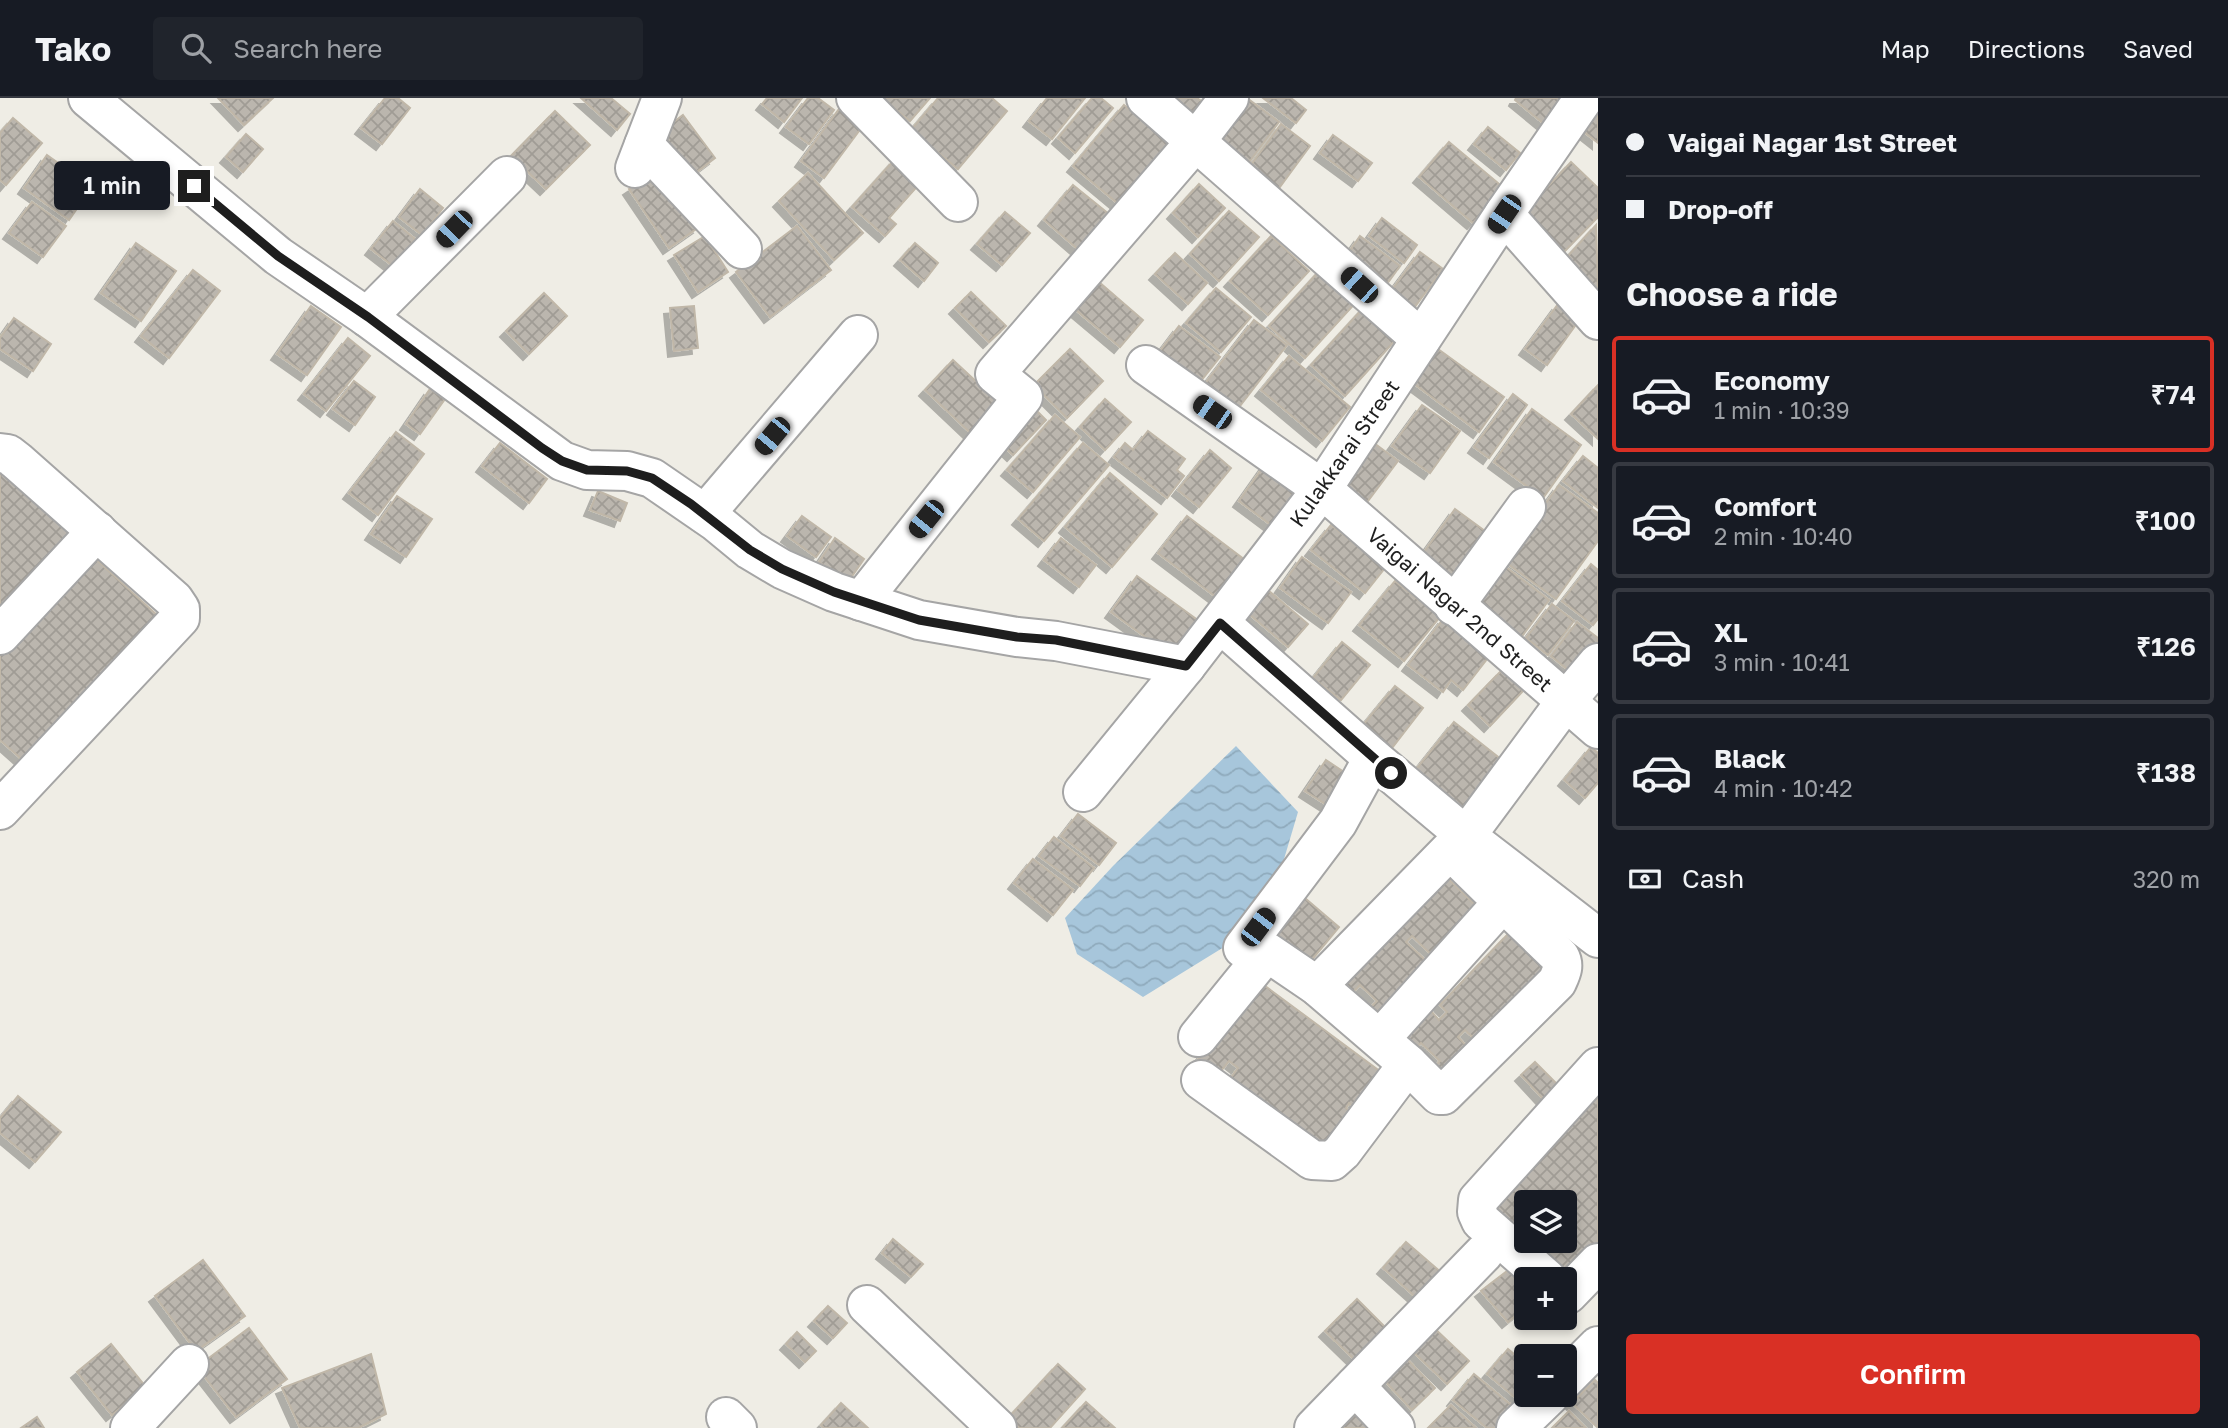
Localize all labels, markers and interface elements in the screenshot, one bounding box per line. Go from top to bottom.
search box [153,17,643,80]
text: Tako [35,29,111,68]
icon: search [177,29,215,67]
text: Search here [233,33,382,64]
text: Map [1881,34,1930,63]
text: Directions [1968,34,2085,63]
text: Saved [2123,34,2193,63]
text: Vaigai Nagar 1st Street [1668,127,1957,158]
callout: 1 min [54,162,170,210]
route end [178,170,210,202]
text: 1 min [83,171,141,199]
car [1484,191,1525,237]
text: Drop-off [1668,194,1773,225]
car [432,207,477,251]
car [1337,263,1382,307]
text: Choose a ride [1626,275,1838,313]
icon: car [1630,363,1693,426]
text: Economy [1714,365,1830,396]
street label: Kulakkarai Street [1284,374,1404,532]
text: ₹74 [2151,379,2196,410]
car [1189,391,1236,433]
text: 1 min · 10:39 [1714,396,1850,424]
car [751,413,794,459]
icon: car [1630,489,1693,552]
text: Comfort [1714,491,1817,522]
car [905,496,948,542]
text: ₹100 [2135,505,2196,536]
street label: Vaigai Nagar 2nd Street [1362,521,1558,697]
text: 2 min · 10:40 [1714,522,1853,550]
icon: car [1630,615,1693,678]
text: XL [1714,617,1748,648]
text: ₹126 [2136,631,2196,662]
text: 3 min · 10:41 [1714,648,1850,676]
icon: car [1630,741,1693,804]
text: Black [1714,743,1786,774]
route start [1375,757,1407,789]
text: ₹138 [2136,757,2196,788]
text: 4 min · 10:42 [1714,774,1853,802]
icon: cash [1626,860,1664,898]
text: Cash [1682,863,1744,894]
text: 320 m [2133,865,2200,893]
car [1237,904,1280,950]
map controls [1514,1190,1577,1407]
button: layers [1514,1190,1577,1253]
button: + [1514,1267,1577,1330]
button: Confirm [1626,1334,2200,1414]
button: − [1514,1344,1577,1407]

